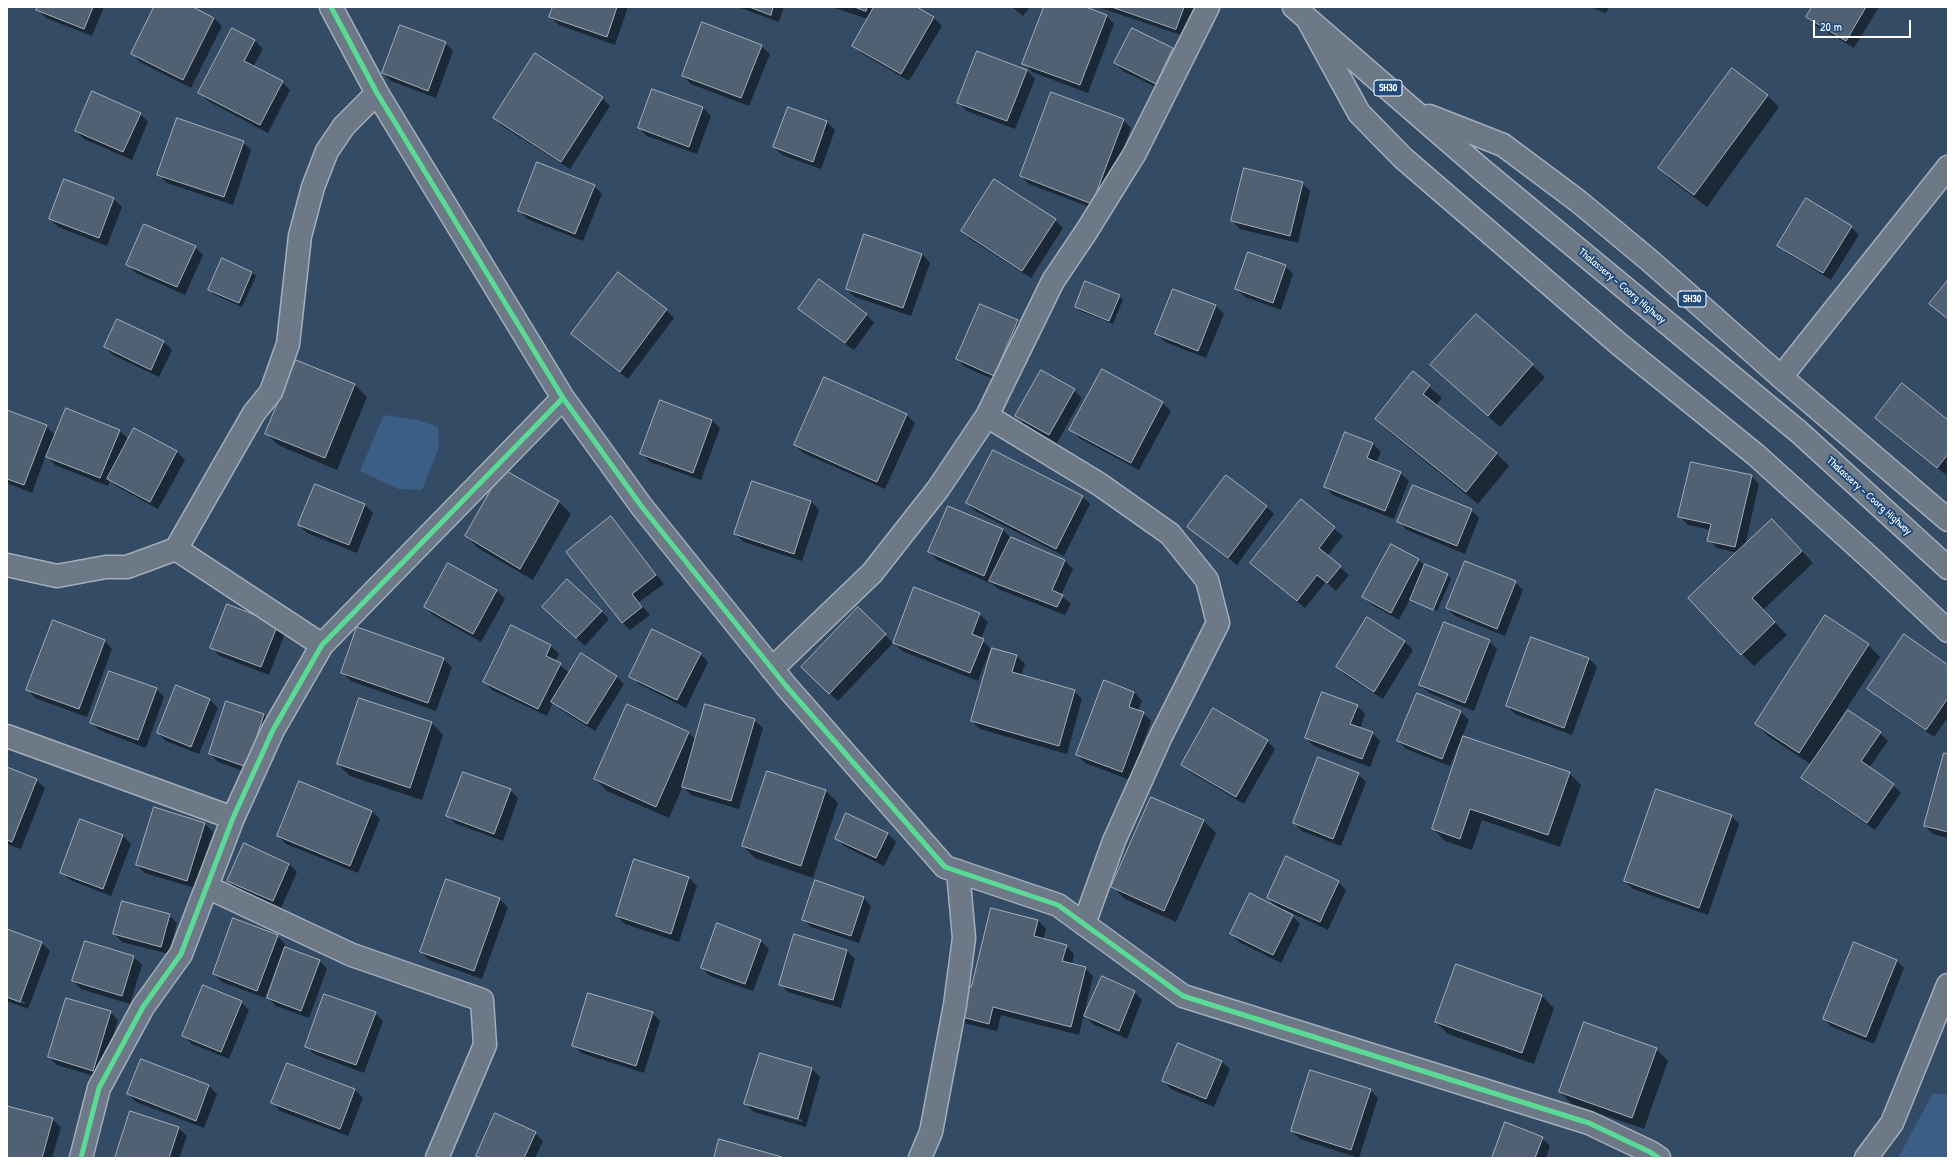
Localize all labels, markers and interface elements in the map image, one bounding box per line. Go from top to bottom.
scale bar [1815,12,1913,38]
text: 20 m [1820,18,1842,35]
road number: SH30 [1374,80,1402,96]
street label: Thalassery - Coorg Highway [1576,245,1668,327]
road number: SH30 [1678,291,1706,307]
street label: Thalassery - Coorg Highway [1824,454,1914,538]

